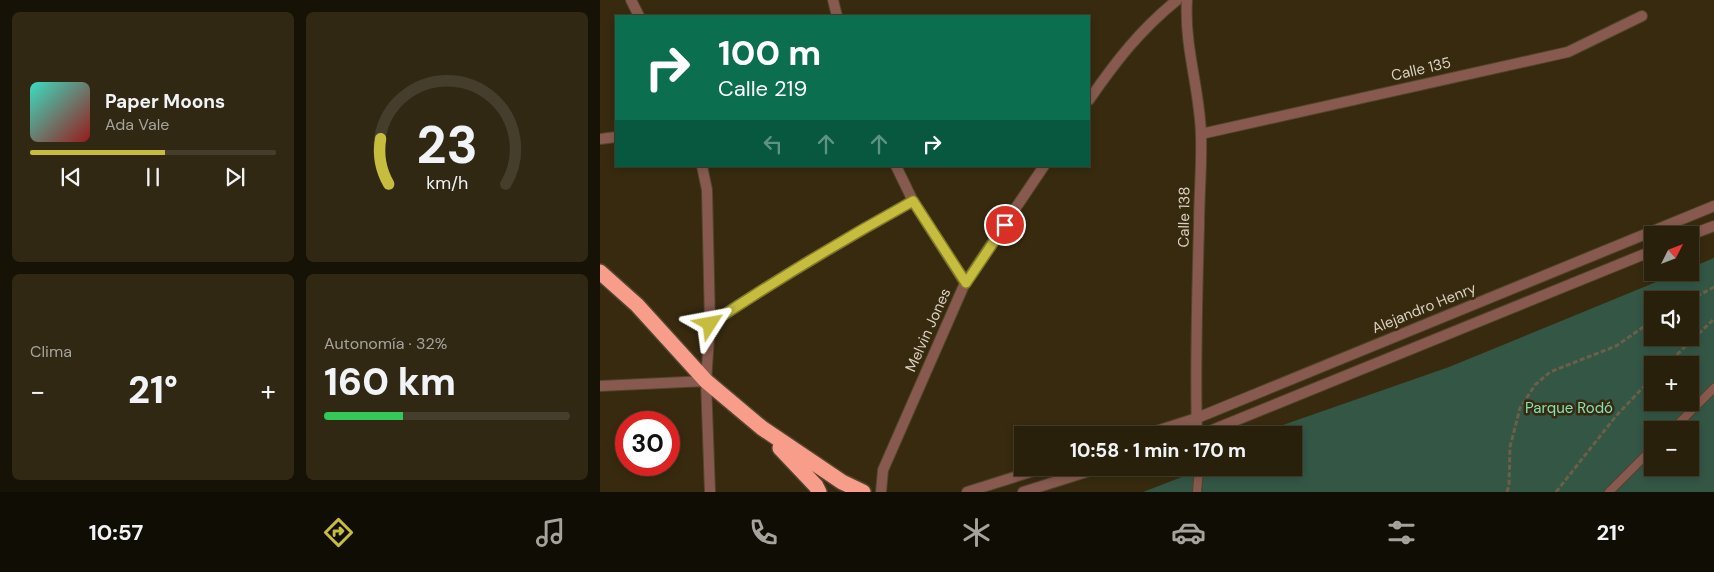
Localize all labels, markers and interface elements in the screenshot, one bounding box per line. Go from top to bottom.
text: 100 m [718,30,821,76]
icon: right [635,35,700,100]
street label: Calle 135 [1389,52,1453,86]
text: Calle 219 [718,74,807,103]
text: Paper Moons [105,89,225,114]
text: 23 [416,111,478,179]
text: Ada Vale [105,114,169,135]
icon: left [759,130,787,158]
icon: ahead [812,130,840,158]
icon: ahead [865,130,893,158]
icon: right [918,130,946,158]
icon: previous [57,163,85,191]
icon: pause [139,163,167,191]
icon: next [221,163,249,191]
text: km/h [426,171,468,195]
street label: Calle 138 [1173,186,1195,248]
pin [984,204,1026,246]
icon: arrive [991,211,1019,239]
north arrow [1644,226,1699,281]
map controls [1644,226,1699,476]
street label: Alejandro Henry [1369,278,1480,338]
street label: Melvin Jones [901,285,955,375]
button: sound [1644,291,1699,346]
position arrow [683,297,735,349]
text: Autonomía · 32% [324,333,447,354]
text: Clima [30,341,72,362]
button: + [1644,356,1699,411]
text: 160 km [324,357,456,407]
text: 21° [128,365,178,415]
text: − [30,373,45,410]
text: + [261,373,276,410]
park label: Parque Rodó [1525,398,1613,418]
speed limit sign: 30 [615,411,680,476]
button: − [1644,421,1699,476]
text: 10:58 · 1 min · 170 m [1070,438,1246,463]
icon: directions [321,515,356,550]
icon: music [533,515,568,550]
icon: phone [746,515,781,550]
icon: climate [959,515,994,550]
icon: car [1171,515,1206,550]
icon: filters [1384,515,1419,550]
text: 10:57 [89,518,143,547]
text: 21° [1596,518,1625,547]

